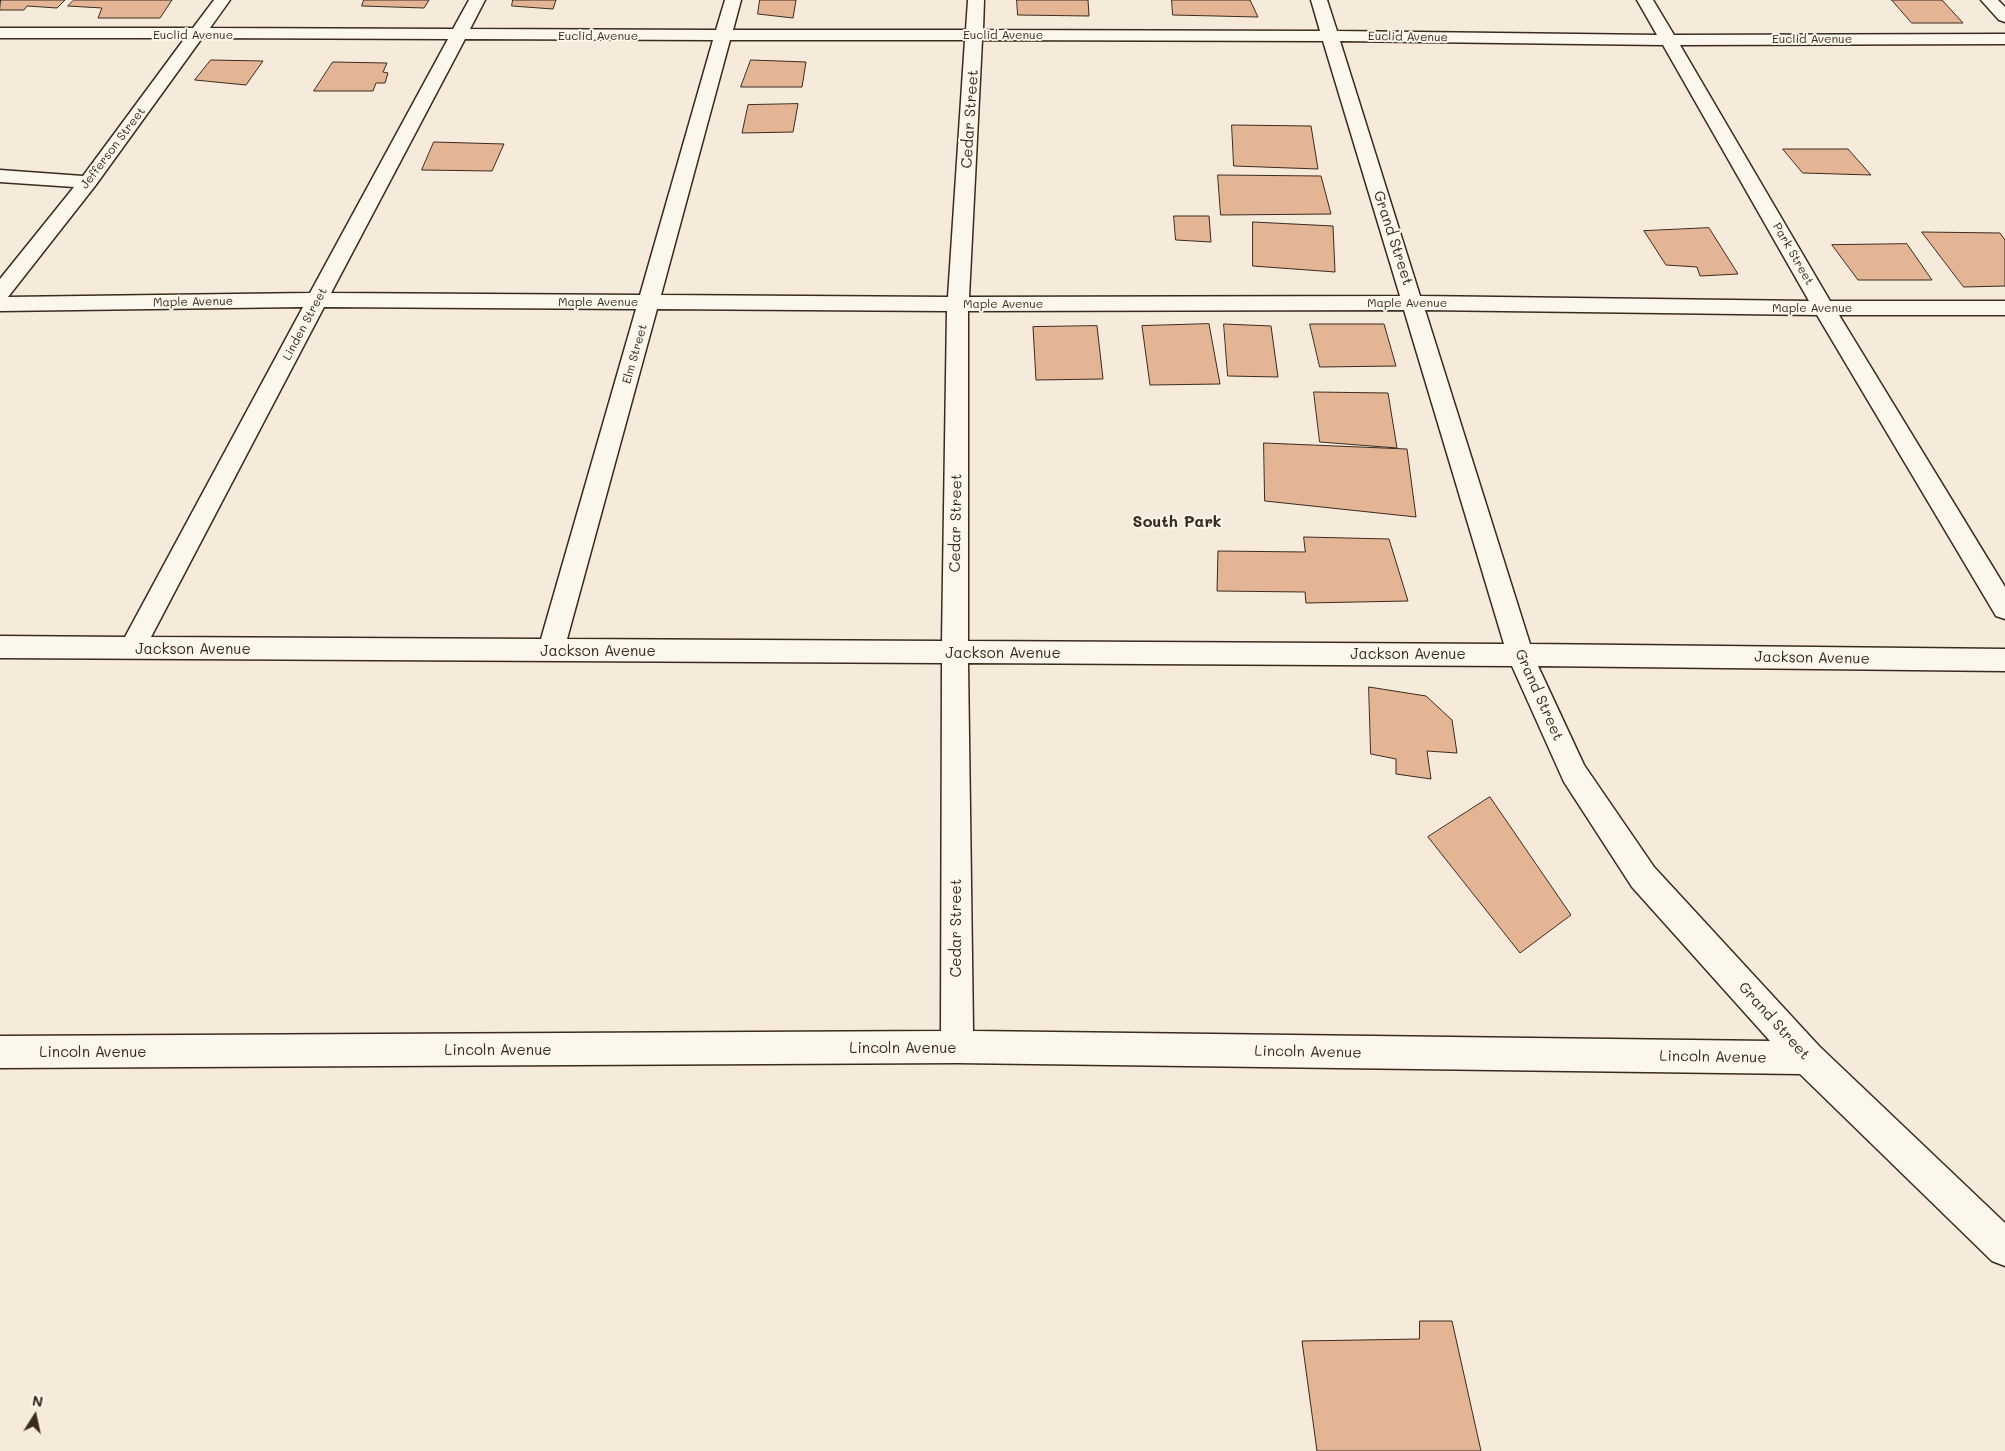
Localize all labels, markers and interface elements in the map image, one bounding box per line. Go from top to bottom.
street label: Euclid Avenue [153,28,233,42]
street label: Euclid Avenue [963,28,1043,42]
street label: Euclid Avenue [558,29,638,43]
street label: Euclid Avenue [1368,29,1448,45]
street label: Euclid Avenue [1772,32,1852,46]
street label: Cedar Street [958,69,982,169]
street label: Jefferson Street [78,104,148,192]
street label: Grand Street [1369,188,1417,288]
street label: Park Street [1769,220,1817,288]
street label: Linden Street [280,285,330,363]
street label: Maple Avenue [153,294,233,310]
street label: Maple Avenue [558,295,638,309]
street label: Maple Avenue [1367,296,1447,310]
street label: Maple Avenue [963,297,1043,311]
street label: Maple Avenue [1772,301,1852,315]
street label: Elm Street [620,322,650,386]
street label: Cedar Street [946,473,966,573]
district label: South Park [1133,512,1221,532]
street label: Jackson Avenue [135,640,251,658]
street label: Jackson Avenue [540,642,656,660]
street label: Jackson Avenue [945,644,1061,662]
street label: Jackson Avenue [1350,645,1466,663]
street label: Grand Street [1511,646,1567,744]
street label: Jackson Avenue [1754,648,1870,668]
street label: Cedar Street [947,879,965,977]
street label: Grand Street [1734,978,1814,1064]
street label: Lincoln Avenue [849,1039,957,1057]
street label: Lincoln Avenue [444,1041,552,1059]
street label: Lincoln Avenue [1254,1042,1362,1062]
street label: Lincoln Avenue [39,1043,147,1061]
street label: Lincoln Avenue [1659,1047,1767,1067]
text: N [31,1390,45,1411]
north arrow [10,1391,60,1441]

